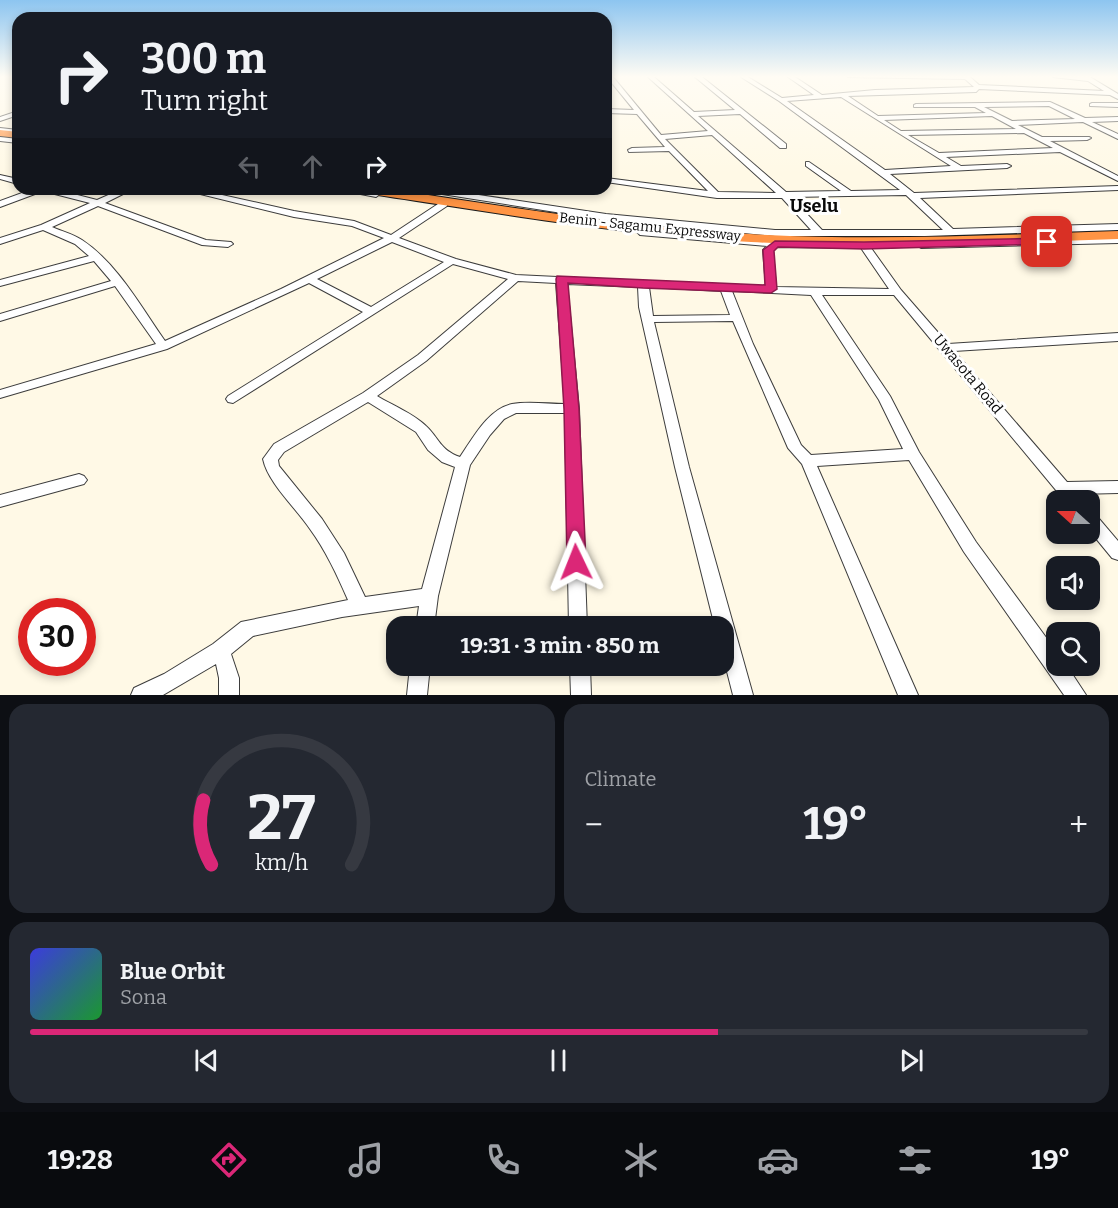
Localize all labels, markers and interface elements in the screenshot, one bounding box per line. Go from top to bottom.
text: 300 m [141,34,266,84]
icon: right [42,36,120,114]
text: Turn right [141,85,268,117]
icon: left [233,150,266,183]
icon: ahead [296,150,329,183]
icon: right [359,150,392,183]
district label: Uselu [790,195,839,217]
street label: Benin - Sagamu Expressway [558,209,742,245]
pin [1021,216,1072,267]
icon: arrive [1030,225,1063,258]
street label: Uwasota Road [930,331,1007,418]
north arrow [1046,490,1100,544]
map controls [1046,490,1100,676]
position arrow [544,530,608,594]
button: sound [1046,556,1100,610]
speed limit sign: 30 [18,598,96,676]
button: search [1046,622,1100,676]
text: 19:31 · 3 min · 850 m [461,632,659,659]
text: Climate [585,767,656,791]
text: 27 [248,781,316,856]
text: 19° [803,797,869,851]
text: − [585,805,603,845]
text: + [1069,805,1088,845]
text: km/h [255,851,308,877]
text: Blue Orbit [120,958,225,985]
text: Sona [120,985,167,1009]
icon: previous [190,1044,223,1077]
icon: pause [542,1044,575,1077]
icon: next [895,1044,928,1077]
icon: directions [208,1139,250,1181]
icon: music [345,1139,387,1181]
icon: phone [482,1139,524,1181]
icon: climate [620,1139,662,1181]
icon: car [757,1139,799,1181]
icon: filters [894,1139,936,1181]
text: 19:28 [48,1144,113,1176]
text: 19° [1031,1144,1070,1176]

